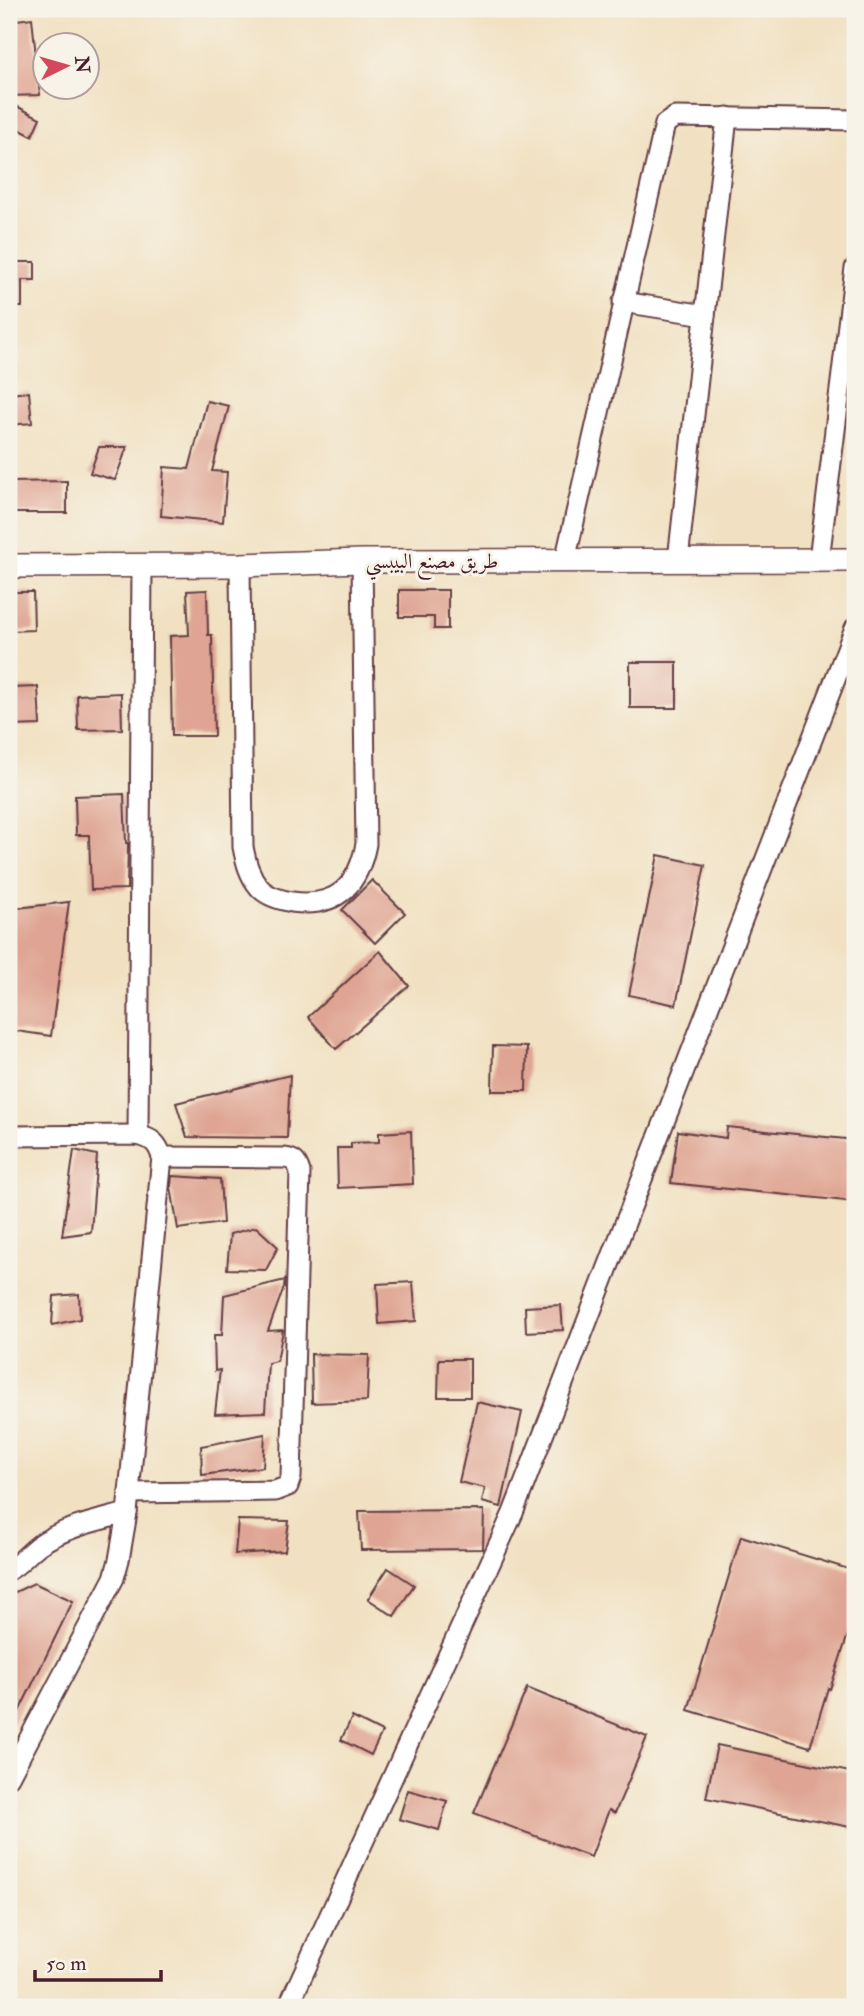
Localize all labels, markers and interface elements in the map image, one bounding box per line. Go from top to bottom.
north arrow [32,32,102,102]
text: N [69,54,95,75]
street label: طريق مصنع البيبسي [366,548,498,581]
scale bar [35,1939,161,1983]
text: 50 m [46,1950,87,1977]

